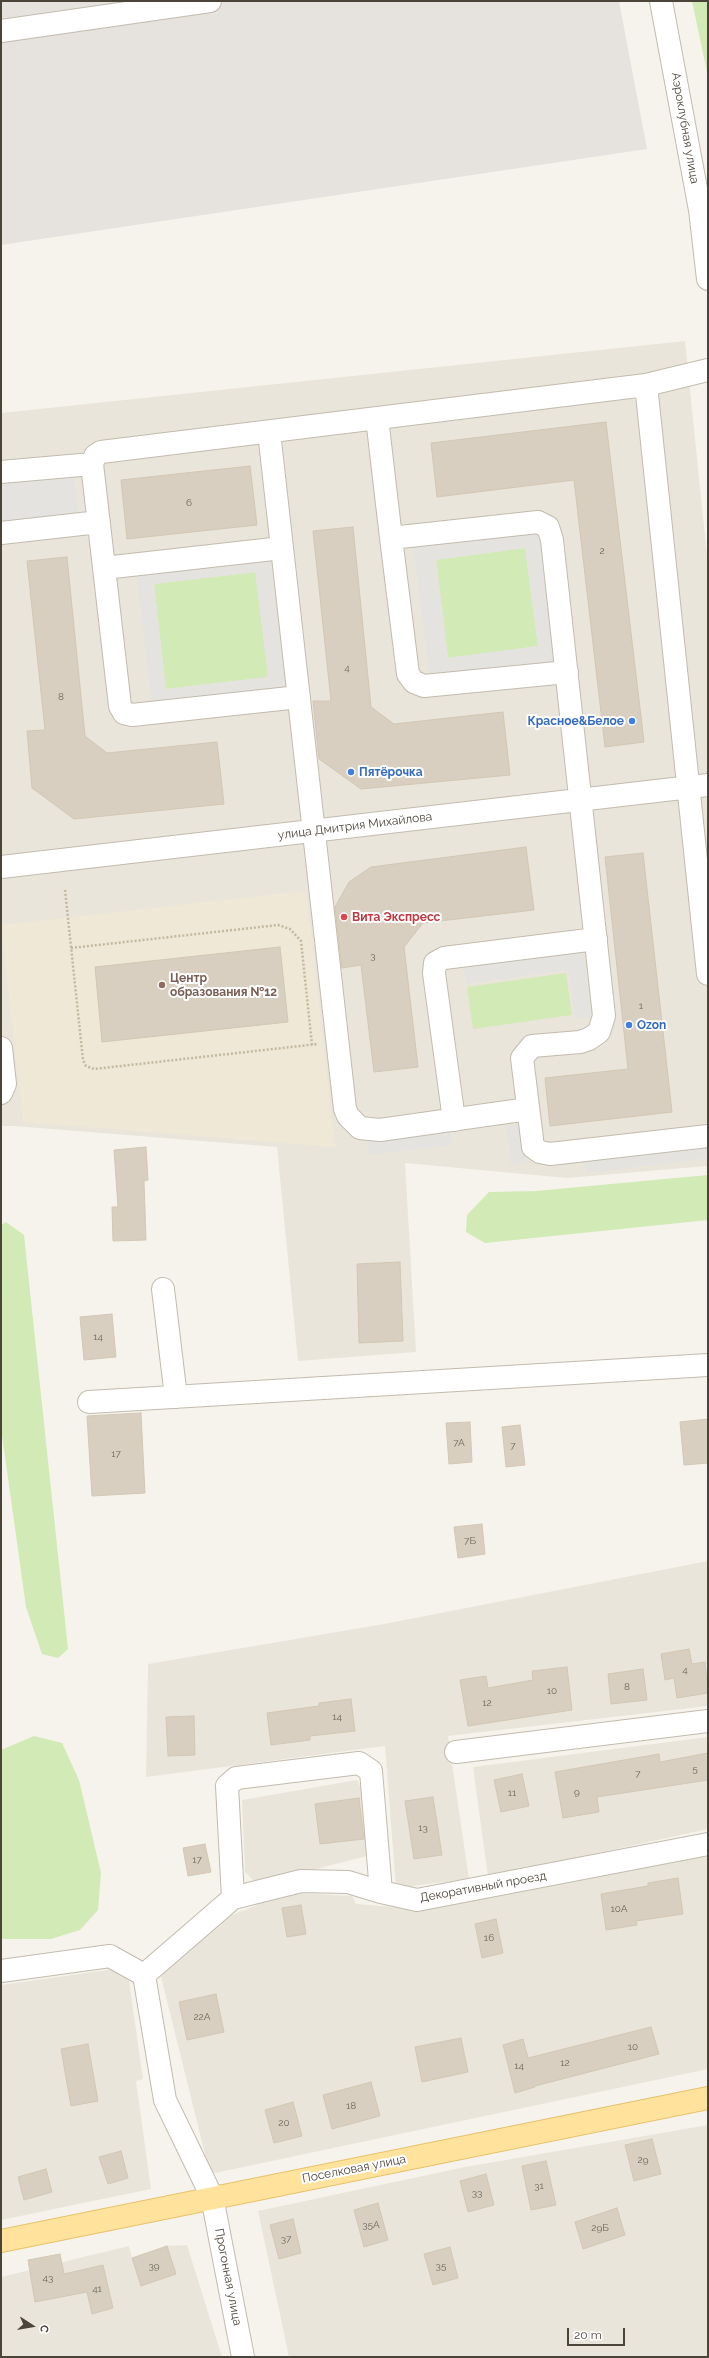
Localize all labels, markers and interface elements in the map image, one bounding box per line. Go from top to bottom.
street label: Аэроклубная улица [668,71,702,185]
house number: 6 [186,497,192,509]
house number: 2 [599,545,605,557]
house number: 4 [344,662,350,674]
house number: 8 [58,691,64,703]
place label: Красное&Белое [527,714,624,728]
marker: Красное&Белое [627,716,637,726]
place label: Пятёрочка [359,765,423,779]
marker: Пятёрочка [346,767,356,777]
street label: улица Дмитрия Михайлова [277,809,433,843]
place label: Вита Экспресс [352,910,440,924]
marker: Вита Экспресс [339,912,349,922]
house number: 3 [370,950,376,962]
place label: Центр образования №12 [170,971,277,999]
marker: Центр образования №12 [157,980,167,990]
house number: 1 [639,1000,643,1012]
place label: Ozon [637,1018,666,1032]
marker: Ozon [624,1020,634,1030]
house number: 14 [93,1331,103,1343]
house number: 7А [453,1437,465,1449]
house number: 7 [510,1440,516,1452]
house number: 17 [111,1448,121,1460]
house number: 7Б [464,1535,476,1547]
house number: 4 [682,1664,688,1676]
house number: 8 [624,1681,630,1693]
house number: 10 [547,1685,557,1697]
house number: 12 [482,1697,492,1709]
house number: 14 [332,1711,342,1723]
house number: 5 [692,1763,698,1775]
house number: 7 [635,1768,641,1780]
house number: 9 [574,1786,580,1798]
house number: 11 [508,1787,516,1799]
house number: 13 [418,1822,428,1834]
house number: 17 [192,1854,202,1866]
street label: Декоративный проезд [419,1869,547,1905]
house number: 10А [611,1903,627,1915]
house number: 16 [484,1932,494,1944]
house number: 22А [193,2011,211,2023]
house number: 10 [628,2041,638,2053]
house number: 12 [560,2057,570,2069]
house number: 14 [514,2060,524,2072]
house number: 18 [346,2100,356,2112]
house number: 20 [278,2117,290,2129]
street label: Поселковая улица [301,2152,407,2186]
house number: 29 [637,2154,649,2166]
house number: 31 [534,2180,544,2192]
house number: 33 [472,2187,482,2199]
house number: 35А [362,2219,380,2231]
house number: 29Б [591,2222,609,2234]
street label: Прогонная улица [211,2227,245,2327]
house number: 37 [281,2233,291,2245]
house number: 39 [148,2260,160,2272]
house number: 35 [436,2260,446,2272]
house number: 43 [43,2272,53,2284]
house number: 41 [92,2283,102,2295]
north arrow [12,2306,52,2346]
scale bar [569,2320,627,2346]
text: С [37,2324,51,2334]
text: 20 m [574,2328,602,2342]

